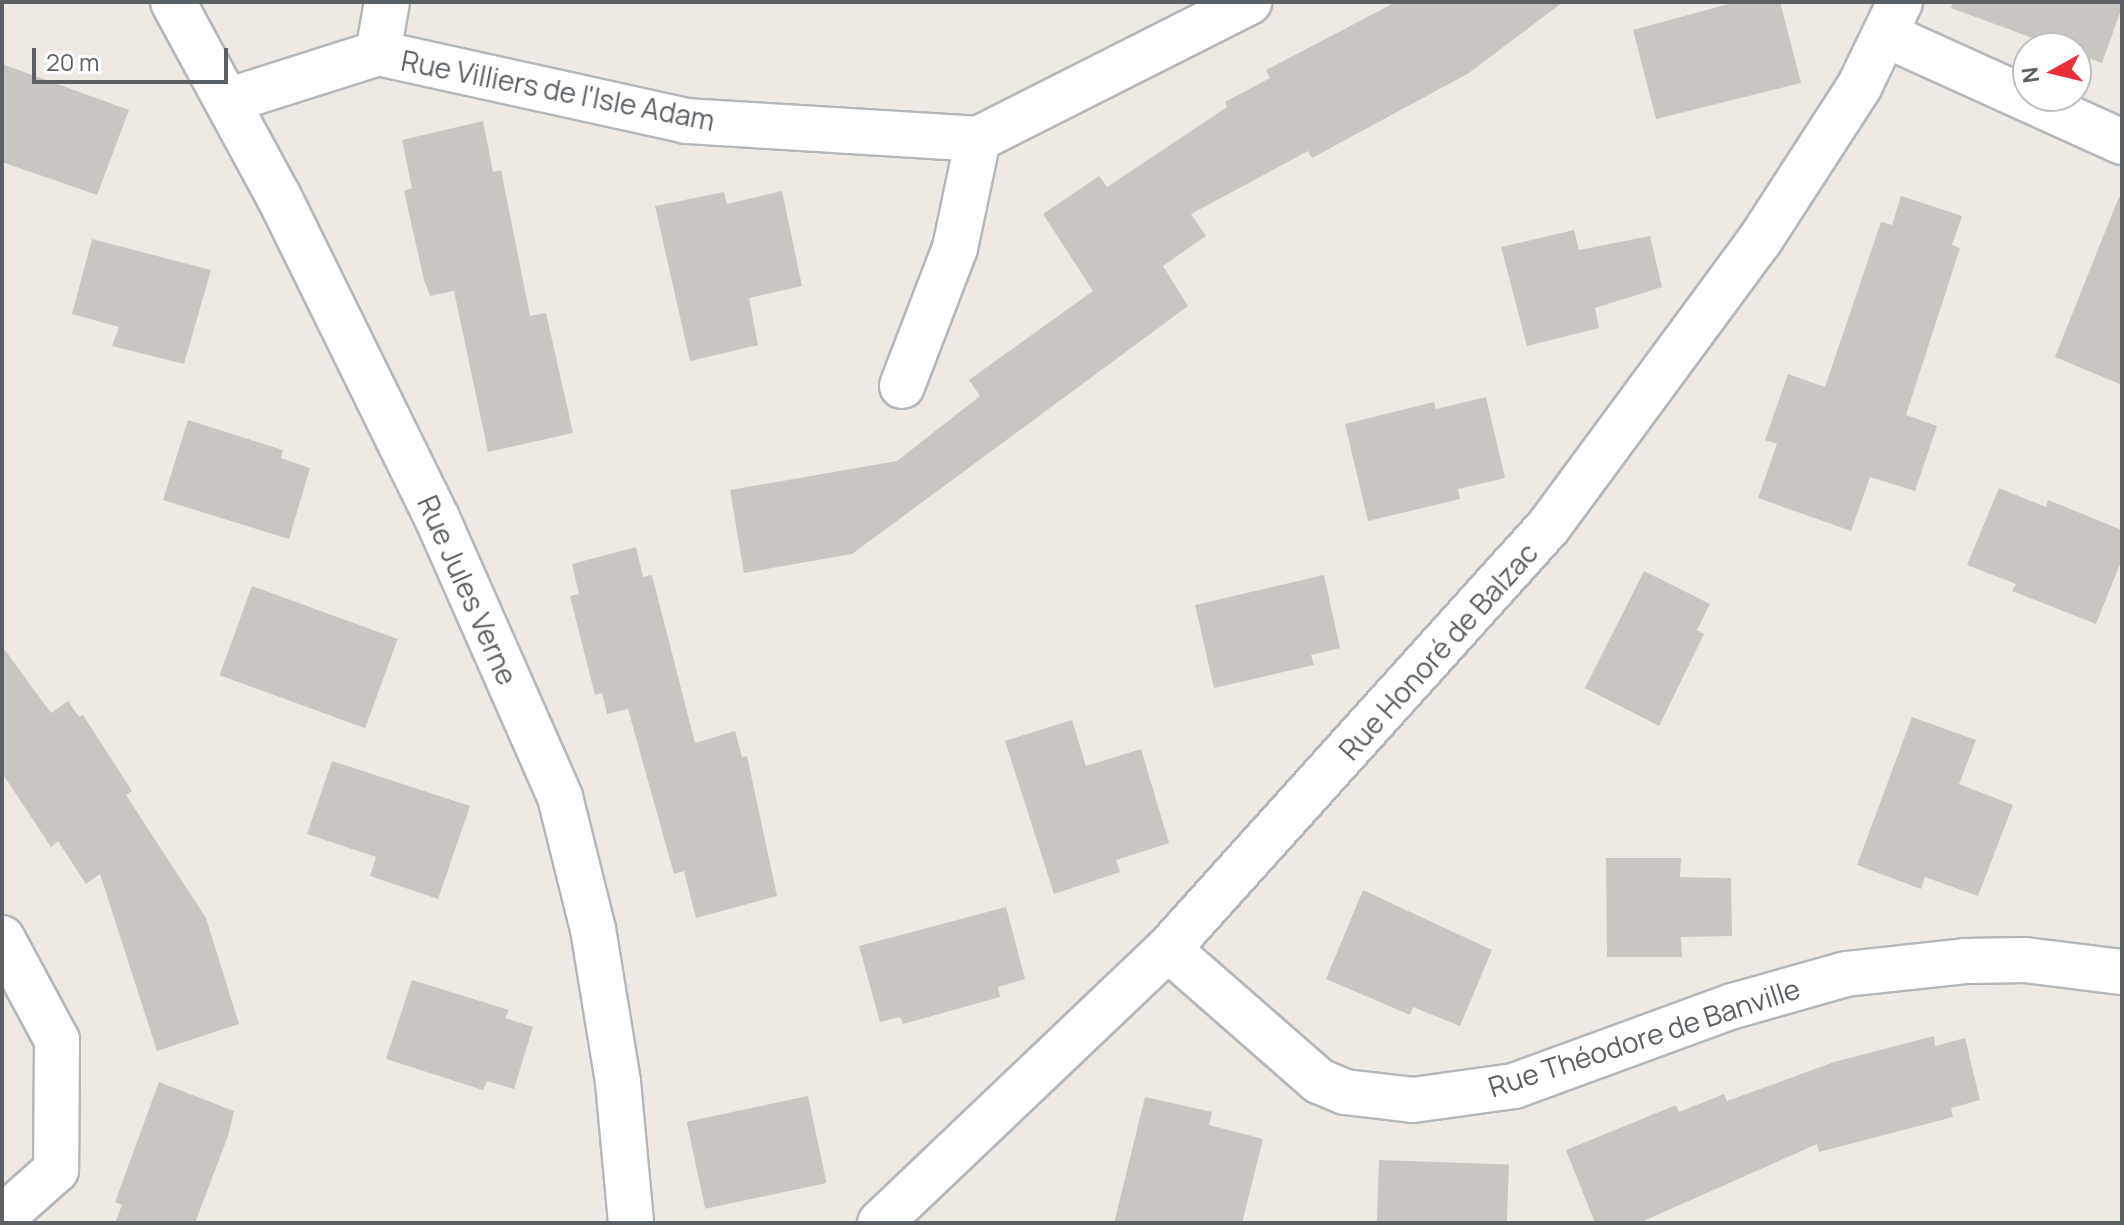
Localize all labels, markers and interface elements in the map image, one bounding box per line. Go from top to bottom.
scale bar [36,32,232,82]
north arrow [2012,32,2092,112]
street label: Rue Villiers de l'Isle Adam [398,43,718,137]
text: 20 m [46,45,99,78]
text: N [2014,65,2046,85]
street label: Rue Jules Verne [411,490,525,690]
street label: Rue Honoré de Balzac [1332,536,1544,766]
street label: Rue Théodore de Banville [1484,971,1804,1103]

